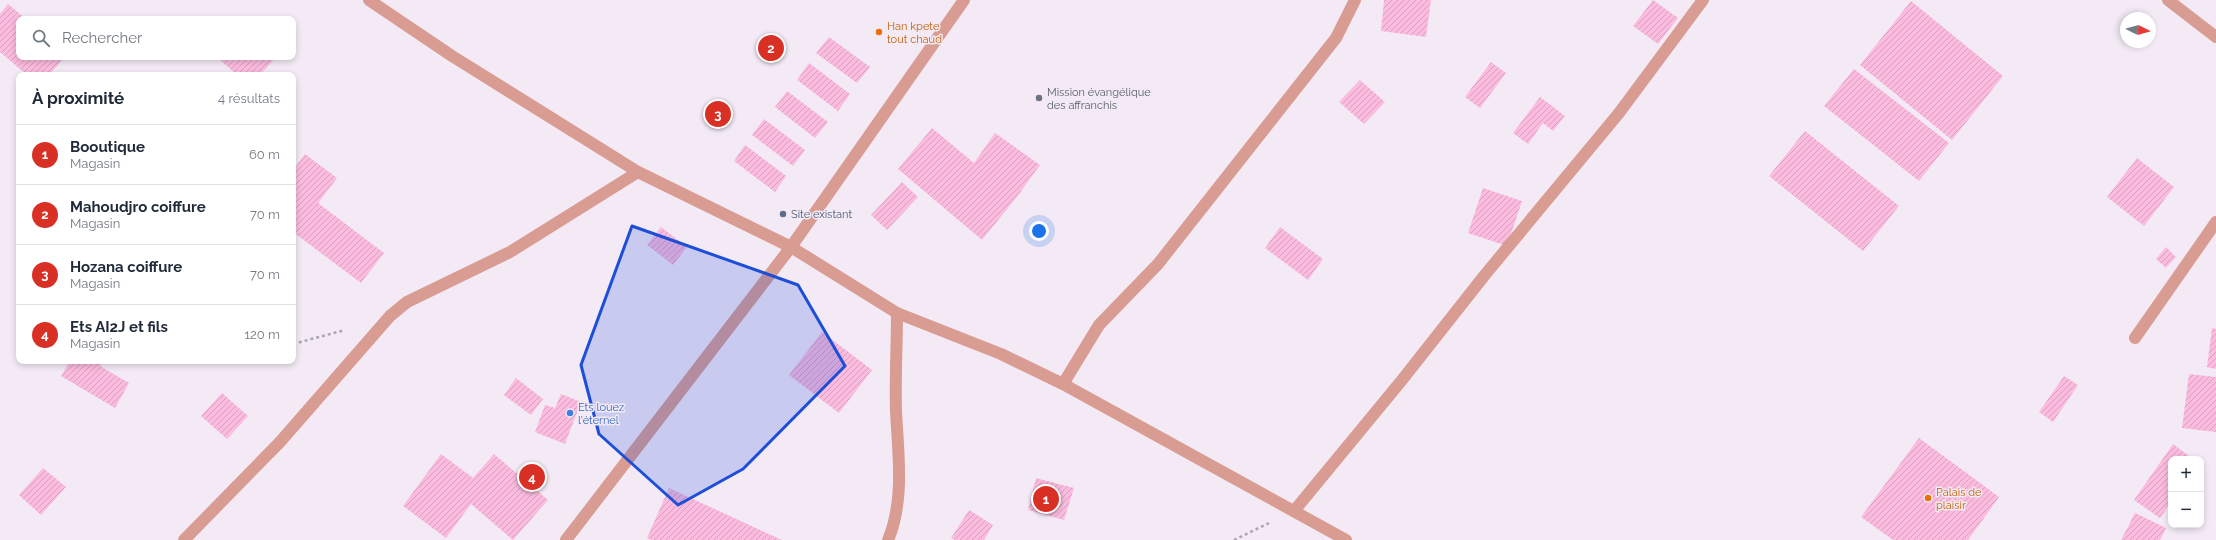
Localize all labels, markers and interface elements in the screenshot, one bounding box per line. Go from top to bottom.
north arrow [2120,12,2156,48]
search box [16,16,296,60]
place label: Han kpete tout chaud [887,20,942,46]
icon: search [30,27,52,49]
marker: Han kpete tout chaud [874,27,884,37]
text: Rechercher [62,29,142,47]
pin: 2 [758,33,784,63]
place label: Mission évangélique des affranchis [1047,86,1151,112]
text: À proximité [32,88,124,108]
text: 4 résultats [218,91,280,106]
marker: Mission évangélique des affranchis [1034,93,1044,103]
pin: 3 [705,99,731,129]
text: Booutique [70,138,145,156]
text: 1 [42,147,48,162]
text: 60 m [249,147,280,162]
text: Magasin [70,156,120,171]
text: Mahoudjro coiffure [70,198,206,216]
text: 2 [41,207,49,222]
text: 70 m [250,207,280,222]
place label: Site existant [791,208,852,221]
marker: Site existant [778,209,788,219]
text: Magasin [70,216,120,231]
your location [1029,221,1049,241]
text: Hozana coiffure [70,258,182,276]
text: 3 [41,267,49,282]
text: 70 m [250,267,280,282]
text: Magasin [70,276,120,291]
text: Ets AI2J et fils [70,318,168,336]
text: 4 [41,327,49,342]
text: 120 m [244,327,280,342]
text: Magasin [70,336,120,351]
place label: Ets louez l'éternel [578,401,625,427]
marker: Ets louez l'éternel [565,408,575,418]
map controls [2168,456,2204,528]
button: + [2168,456,2204,492]
pin: 4 [519,462,545,492]
pin: 1 [1033,484,1059,514]
place label: Palais de plaisir [1936,486,1982,512]
button: − [2168,492,2204,528]
marker: Palais de plaisir [1923,493,1933,503]

